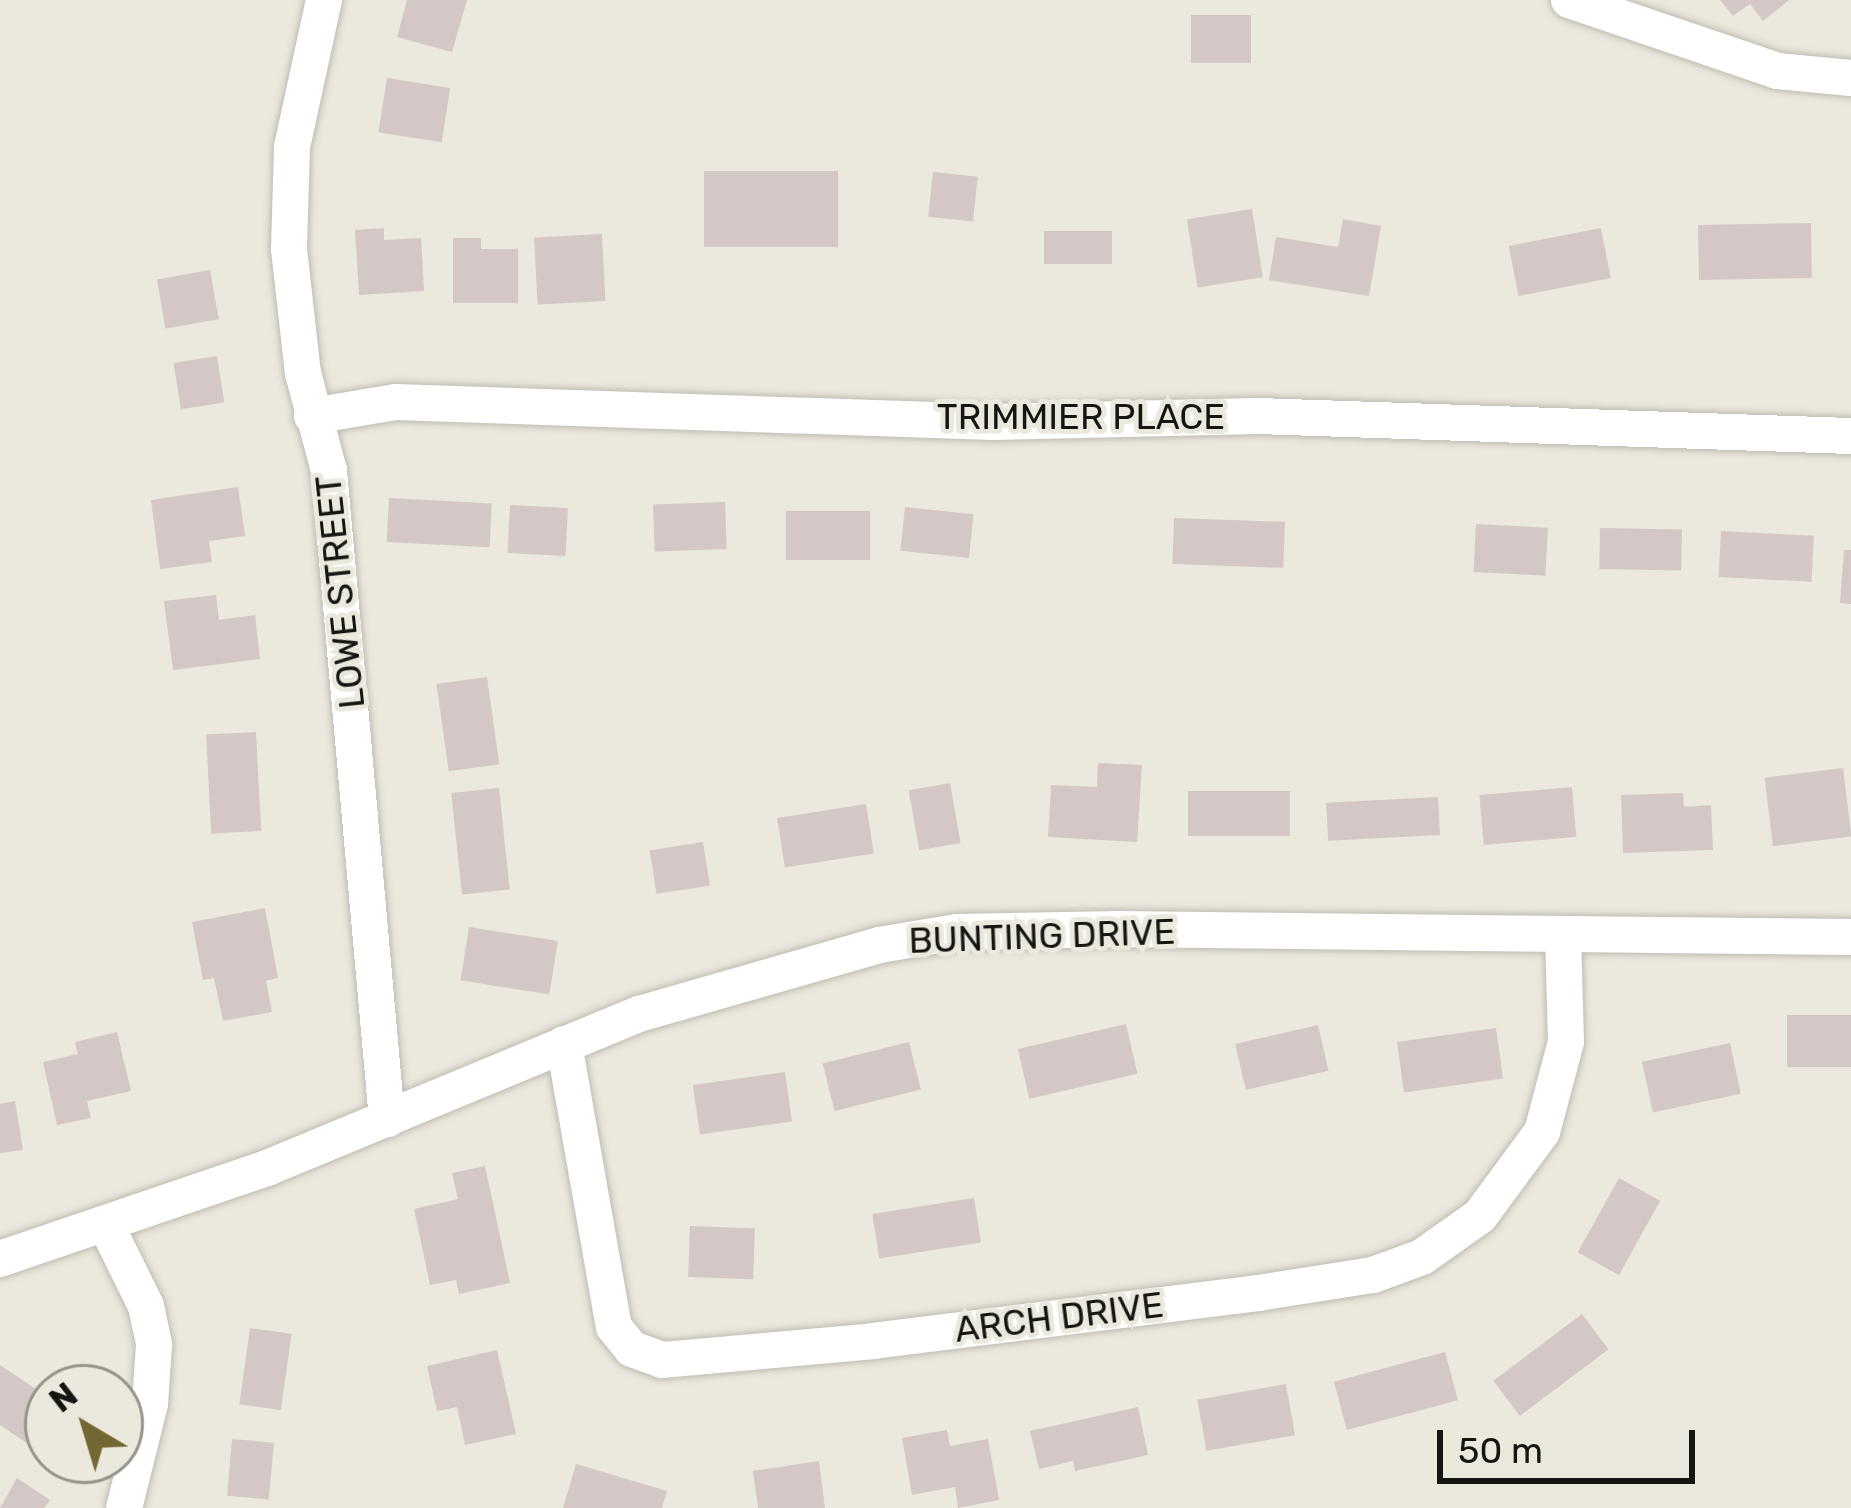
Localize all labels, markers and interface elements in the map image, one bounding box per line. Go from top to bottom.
street label: TRIMMIER PLACE [937,395,1225,439]
street label: LOWE STREET [306,473,374,711]
street label: BUNTING DRIVE [908,910,1176,962]
street label: ARCH DRIVE [952,1283,1166,1351]
north arrow [24,1364,144,1484]
text: N [42,1375,85,1420]
scale bar [1443,1406,1701,1480]
text: 50 m [1458,1429,1543,1472]

